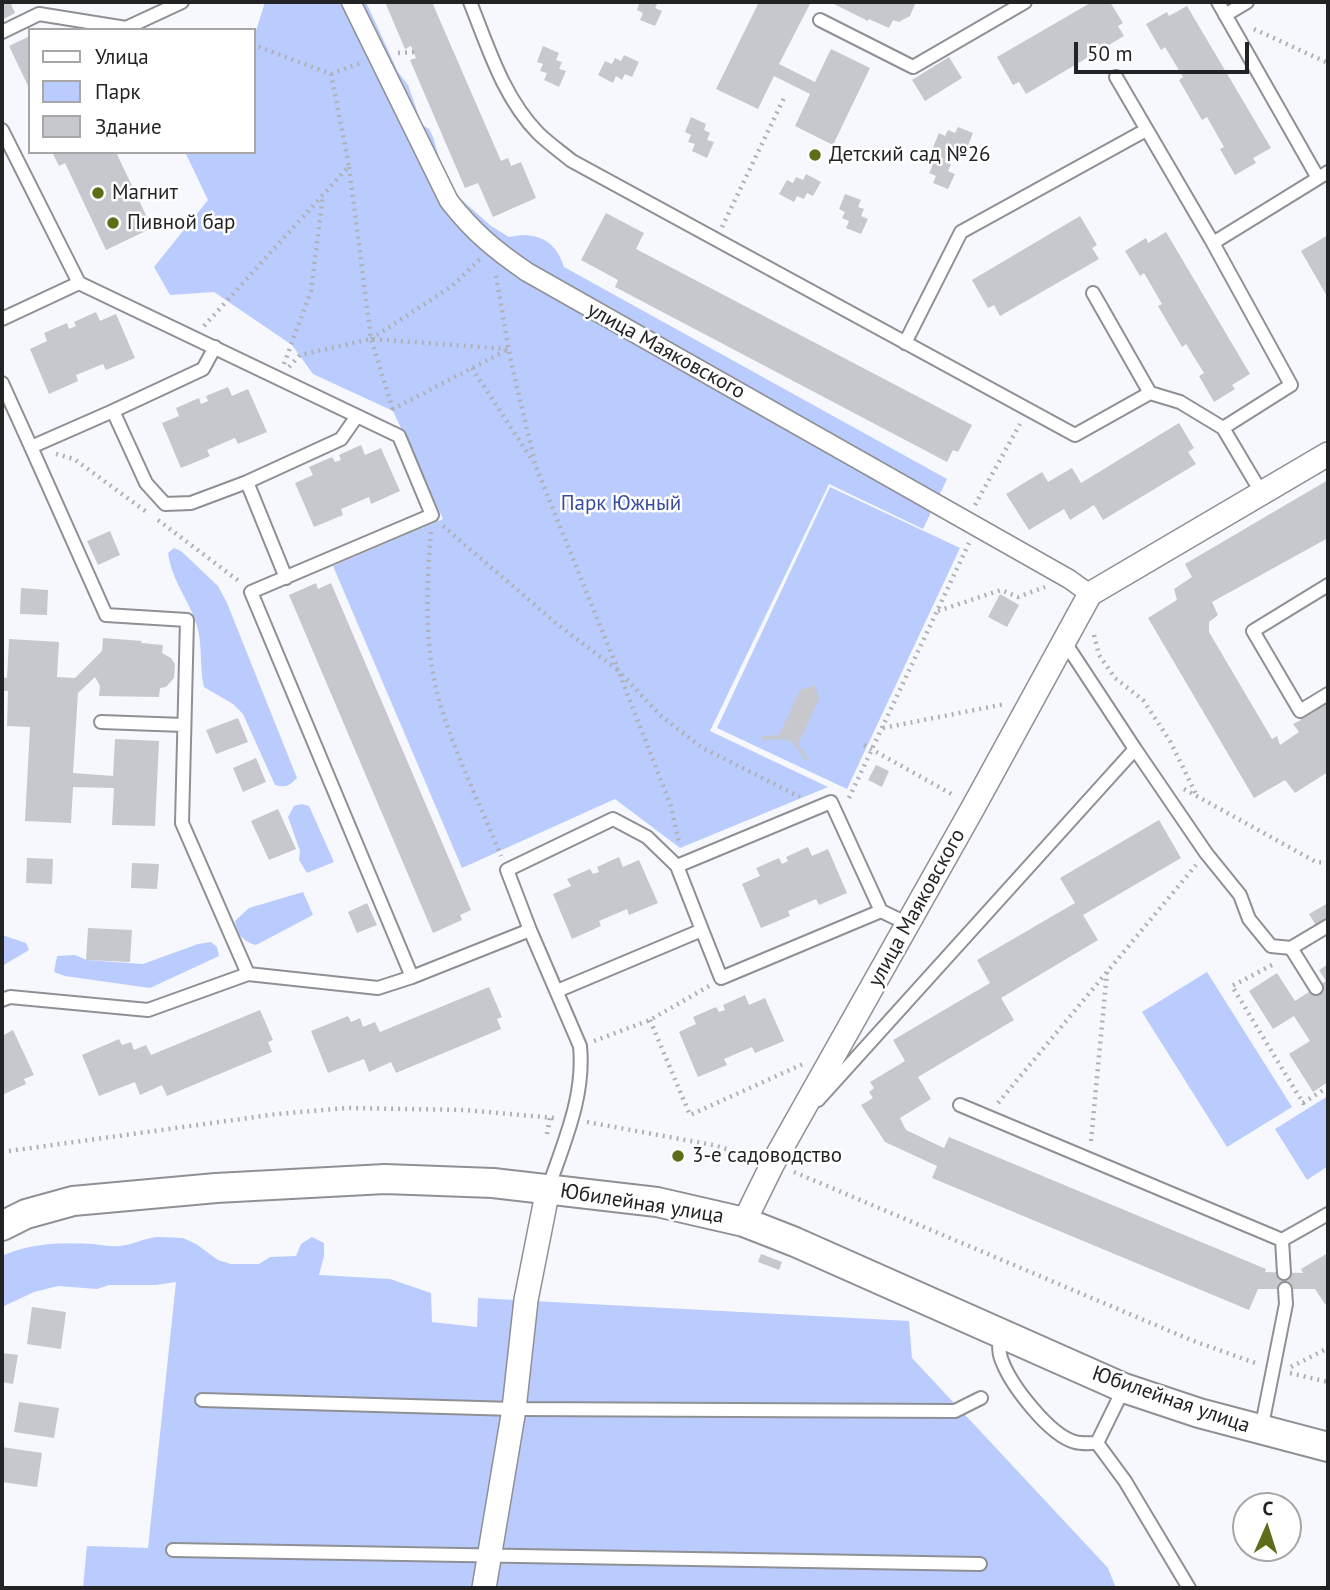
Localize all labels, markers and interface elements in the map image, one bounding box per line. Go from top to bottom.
legend [28,28,256,154]
scale bar [1078,28,1253,72]
text: 50 m [1087,40,1133,67]
text: Улица [95,43,149,70]
text: Парк [95,78,141,105]
text: Здание [95,113,162,140]
place label: Детский сад №26 [829,142,991,168]
marker: Детский сад №26 [807,147,823,163]
place label: Магнит [112,180,178,206]
marker: Магнит [90,185,106,201]
place label: Пивной бар [127,210,235,236]
marker: Пивной бар [105,215,121,231]
street label: улица Маяковского [583,297,749,405]
park label: Парк Южный [561,491,681,517]
street label: улица Маяковского [863,825,971,991]
place label: 3-е садоводство [692,1143,842,1169]
marker: 3-е садоводство [670,1148,686,1164]
street label: Юбилейная улица [559,1179,725,1229]
street label: Юбилейная улица [1089,1361,1253,1439]
north arrow [1232,1492,1302,1562]
text: С [1262,1496,1274,1520]

